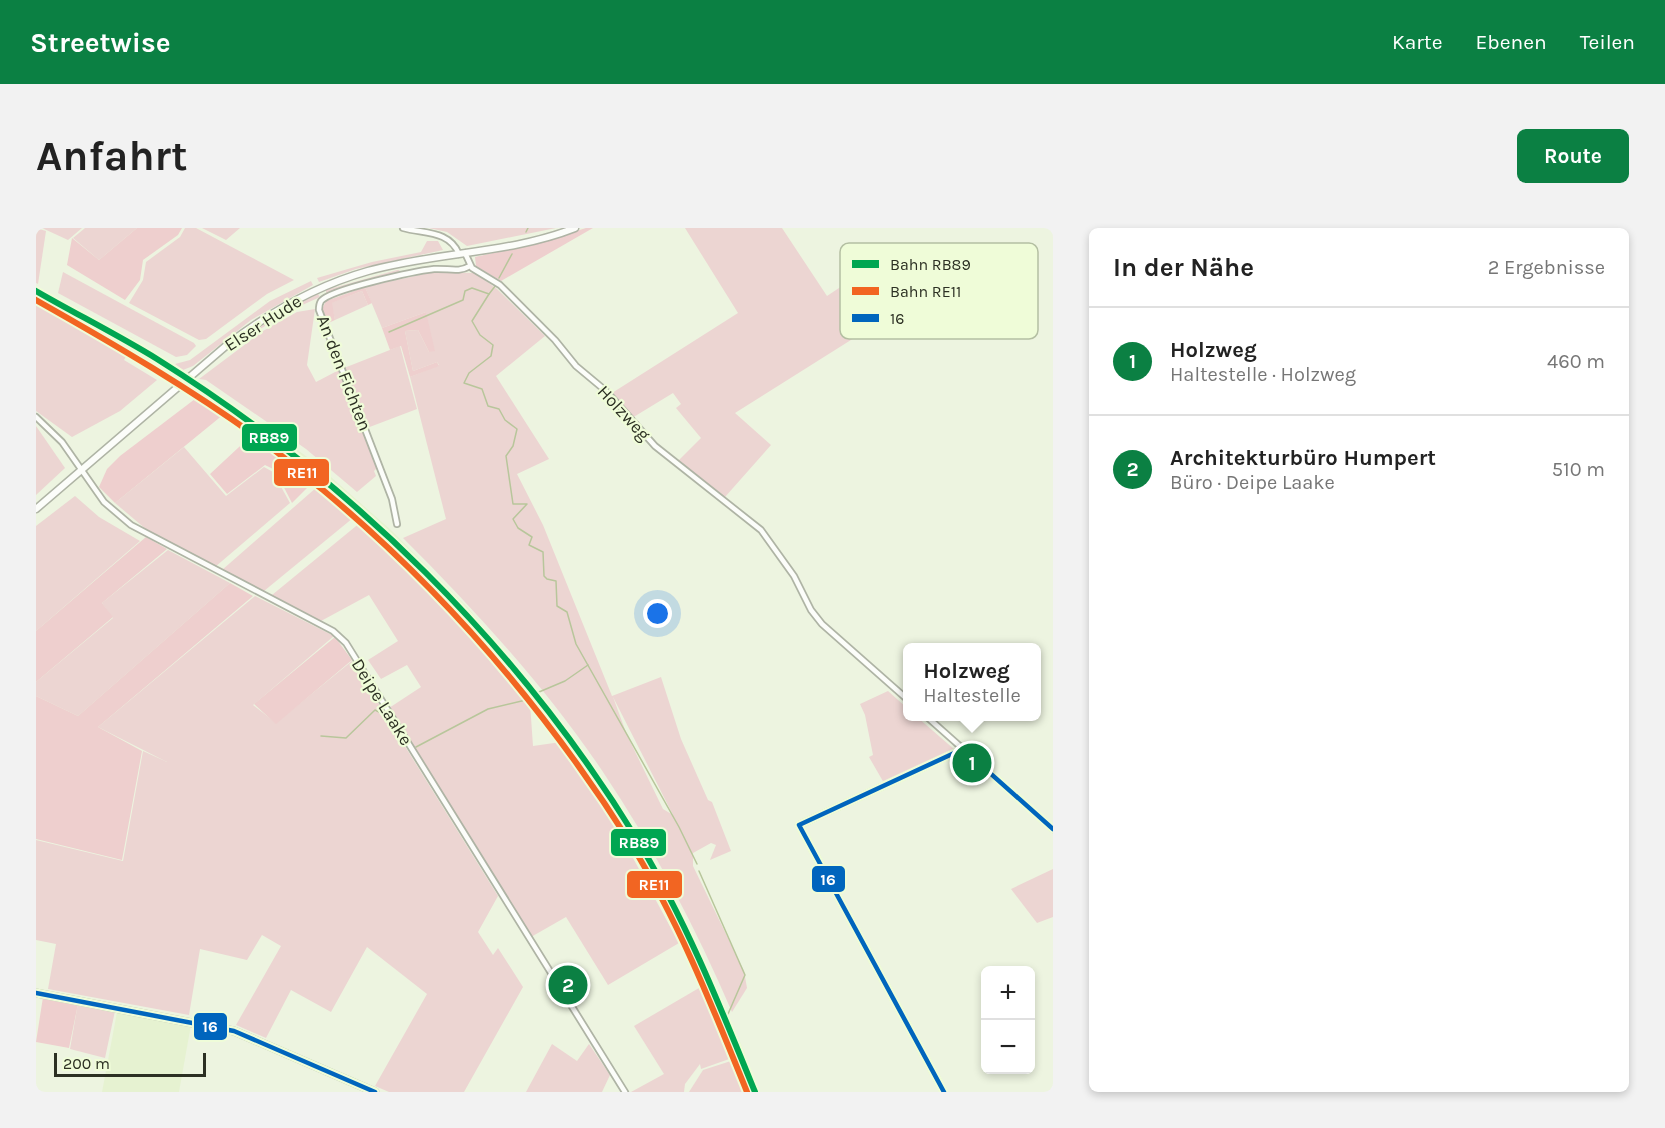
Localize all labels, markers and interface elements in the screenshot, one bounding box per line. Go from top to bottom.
text: Streetwise [30,26,171,59]
text: Karte [1392,30,1443,54]
text: Ebenen [1476,30,1547,54]
text: Teilen [1580,30,1635,54]
button: Route [1517,129,1629,183]
text: Anfahrt [36,131,188,181]
legend [840,243,1038,339]
text: In der Nähe [1113,252,1254,283]
text: Bahn RB89 [890,255,971,274]
text: 2 Ergebnisse [1488,256,1605,279]
text: Bahn RE11 [890,282,961,301]
street label: Elser Hude [220,290,306,356]
text: 16 [890,309,904,328]
street label: An den Fichten [312,312,376,434]
text: Holzweg [1170,337,1257,363]
text: 1 [1129,350,1136,373]
text: 460 m [1547,350,1605,373]
text: Haltestelle · Holzweg [1170,363,1356,386]
street label: Holzweg [593,381,655,445]
line badge: RB89 [241,423,298,452]
text: RB89 [249,428,290,447]
text: Architekturbüro Humpert [1170,445,1436,471]
line badge: RE11 [273,458,330,487]
text: 2 [1126,458,1139,481]
text: 510 m [1552,458,1605,481]
text: RE11 [286,463,318,482]
text: Büro · Deipe Laake [1170,471,1335,494]
your location [643,599,672,628]
popup [903,643,1041,721]
street label: Deipe Laake [347,655,417,749]
text: Holzweg [923,658,1010,684]
text: Haltestelle [923,684,1021,707]
pin: 1 [952,740,992,786]
line badge: RB89 [610,828,667,857]
text: RB89 [619,833,660,852]
line badge: 16 [811,865,846,893]
line badge: RE11 [626,870,683,899]
text: 16 [820,870,836,889]
text: RE11 [638,875,670,894]
pin: 2 [548,962,588,1008]
map controls [981,966,1035,1074]
button: + [981,966,1035,1020]
line badge: 16 [193,1012,228,1041]
text: 16 [202,1017,218,1036]
button: − [981,1020,1035,1074]
scale bar [54,1050,206,1078]
text: 200 m [63,1054,110,1073]

